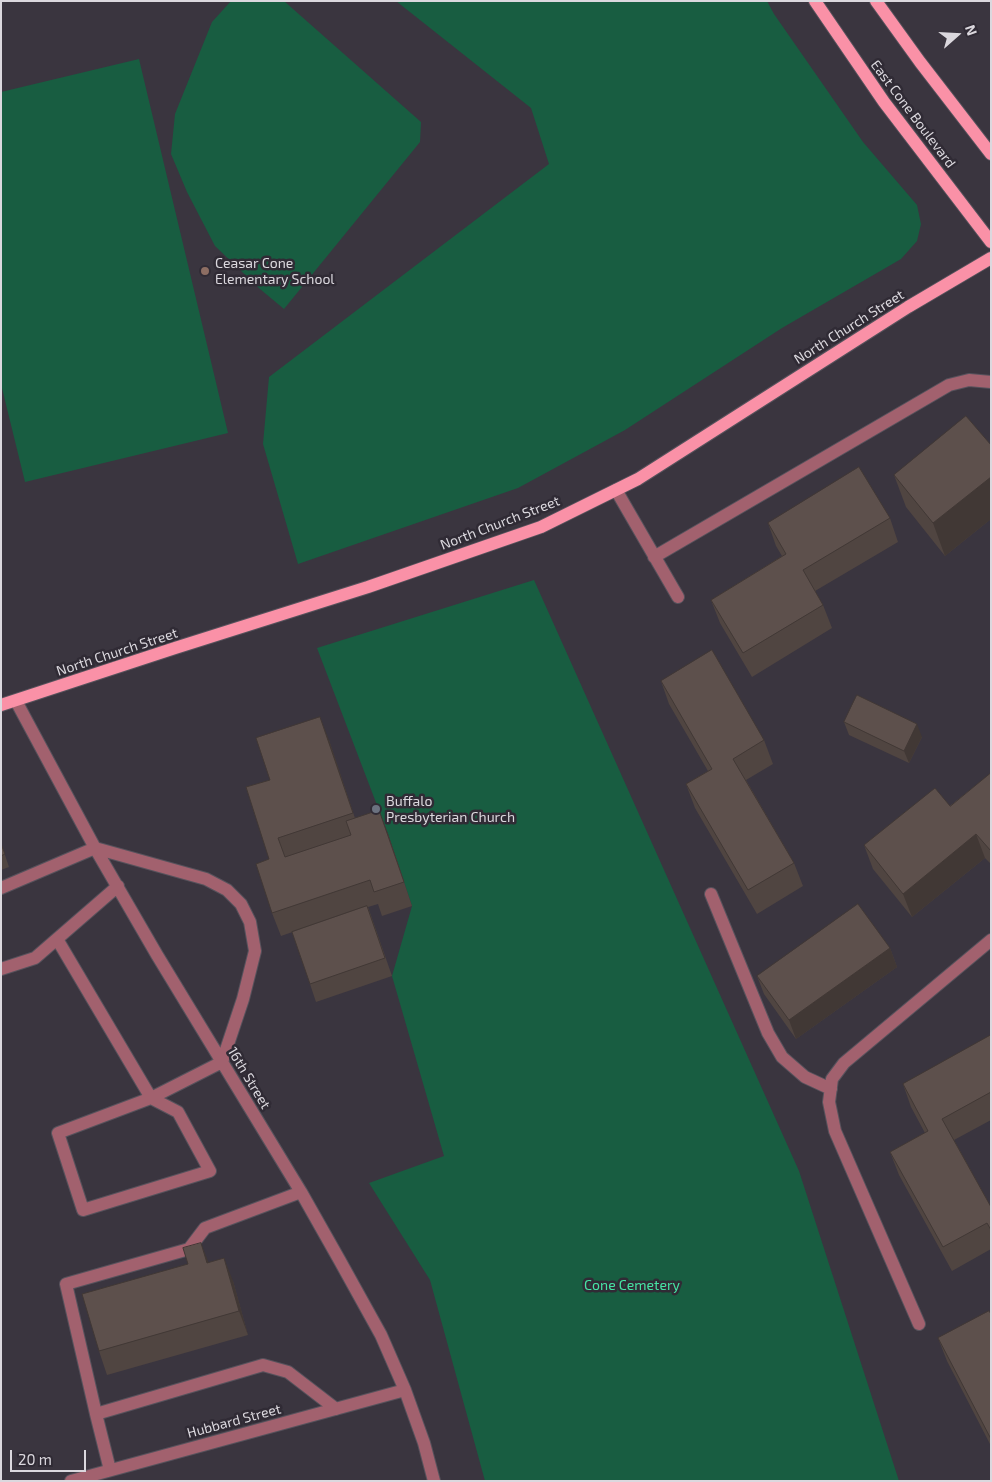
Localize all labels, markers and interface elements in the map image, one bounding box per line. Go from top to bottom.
north arrow [932,10,982,60]
text: N [962,22,981,37]
street label: East Cone Boulevard [867,57,959,171]
place label: Ceasar Cone Elementary School [215,255,334,288]
marker: Ceasar Cone Elementary School [199,265,211,277]
street label: North Church Street [791,286,907,368]
street label: North Church Street [438,492,562,554]
street label: North Church Street [54,624,180,680]
place label: Buffalo Presbyterian Church [386,793,515,826]
marker: Buffalo Presbyterian Church [370,803,382,815]
street label: 16th Street [224,1044,274,1112]
park label: Cone Cemetery [584,1277,680,1293]
street label: Hubbard Street [185,1400,283,1442]
scale bar [12,1440,89,1472]
text: 20 m [18,1450,52,1468]

